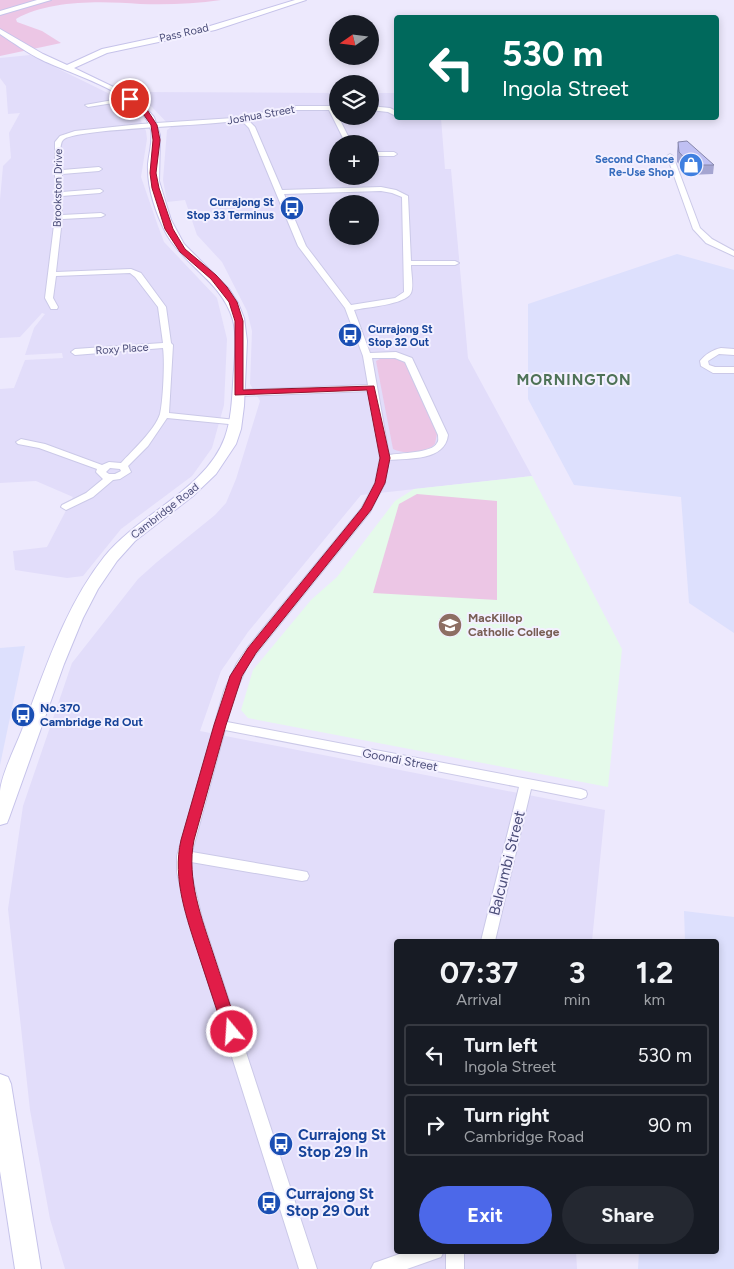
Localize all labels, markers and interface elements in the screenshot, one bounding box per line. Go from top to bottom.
north arrow [329,15,379,65]
map controls [329,15,379,245]
street label: Pass Road [158,21,210,45]
text: 530 m [502,33,603,75]
icon: left [419,35,484,100]
button: layers [329,75,379,125]
text: Ingola Street [502,75,629,102]
pin [109,78,151,120]
icon: arrive [116,85,144,113]
street label: Joshua Street [226,103,296,127]
button: + [329,135,379,185]
street label: Brookston Drive [51,149,65,227]
shop icon: Second Chance Re-Use Shop [678,152,704,178]
place label: Second Chance Re-Use Shop [595,153,674,179]
bus stop icon: Currajong St Stop 33 Terminus [279,195,305,221]
button: − [329,195,379,245]
place label: Currajong St Stop 33 Terminus [186,196,275,222]
bus stop icon: Currajong St Stop 32 Out [337,322,363,348]
place label: Currajong St Stop 32 Out [368,323,433,349]
street label: Roxy Place [95,341,149,357]
district label: MORNINGTON [516,371,632,389]
street label: Cambridge Road [128,480,202,542]
place label: MacKillop Catholic College [468,611,560,639]
school or university icon: MacKillop Catholic College [437,612,463,638]
place label: No.370 Cambridge Rd Out [40,701,143,729]
bus stop icon: No.370 Cambridge Rd Out [10,702,36,728]
street label: Goondi Street [361,746,439,774]
street label: Balcumbi Street [485,808,529,917]
text: 07:37 [440,954,518,991]
text: 3 [569,954,585,991]
text: 1.2 [636,954,673,991]
text: Arrival [456,990,502,1009]
text: min [564,990,590,1009]
text: km [644,990,665,1009]
position arrow [205,1005,257,1057]
text: Turn left [464,1034,538,1057]
icon: left [421,1041,449,1069]
text: 530 m [638,1044,692,1067]
text: Ingola Street [464,1057,556,1076]
text: Turn right [464,1104,550,1127]
icon: right [421,1111,449,1139]
text: 90 m [648,1114,692,1137]
place label: Currajong St Stop 29 In [298,1126,386,1161]
text: Cambridge Road [464,1127,584,1146]
bus stop icon: Currajong St Stop 29 In [268,1131,294,1157]
place label: Currajong St Stop 29 Out [286,1185,374,1220]
button: Exit [419,1186,552,1244]
button: Share [562,1186,694,1244]
bus stop icon: Currajong St Stop 29 Out [256,1190,282,1216]

